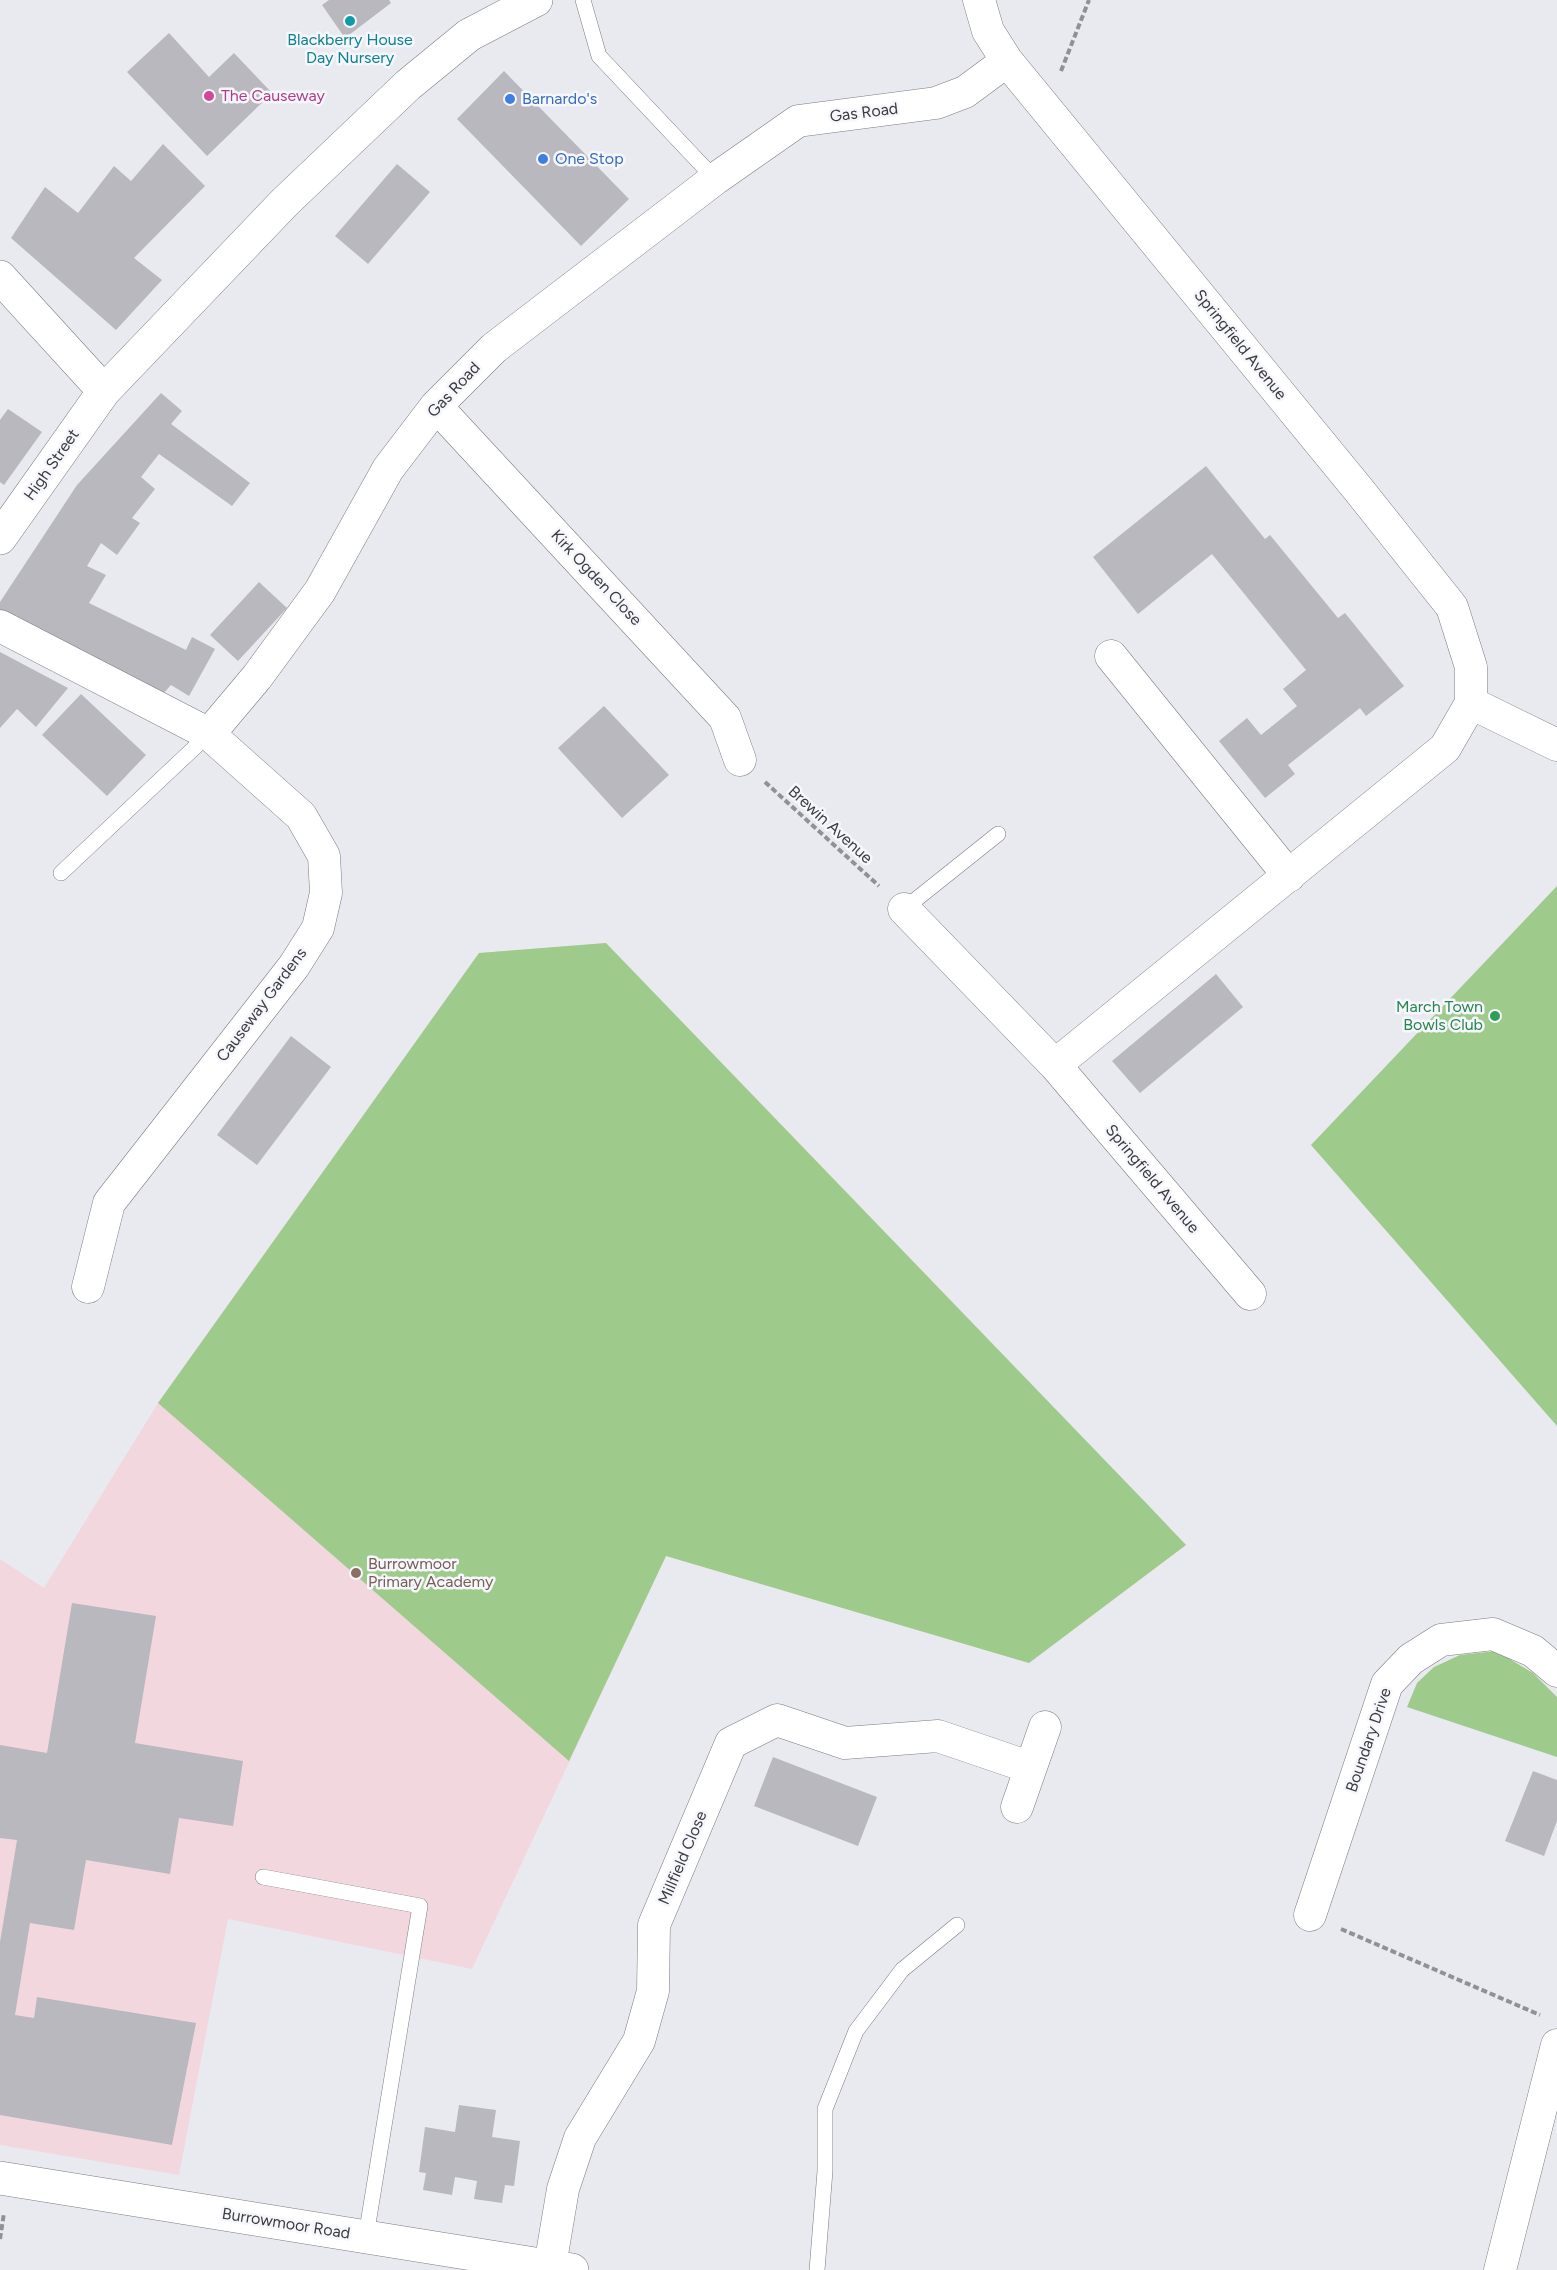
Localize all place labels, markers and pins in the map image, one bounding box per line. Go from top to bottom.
marker: Blackberry House Day Nursery [343,14,357,28]
place label: Blackberry House Day Nursery [287,30,413,68]
place label: The Causeway [221,86,325,106]
marker: The Causeway [202,89,216,103]
place label: Barnardo's [522,89,597,109]
marker: Barnardo's [503,92,517,106]
place label: One Stop [555,149,624,169]
marker: One Stop [536,152,550,166]
place label: March Town Bowls Club [1396,997,1483,1035]
marker: March Town Bowls Club [1488,1009,1502,1023]
place label: Burrowmoor Primary Academy [368,1554,493,1592]
marker: Burrowmoor Primary Academy [349,1566,363,1580]

